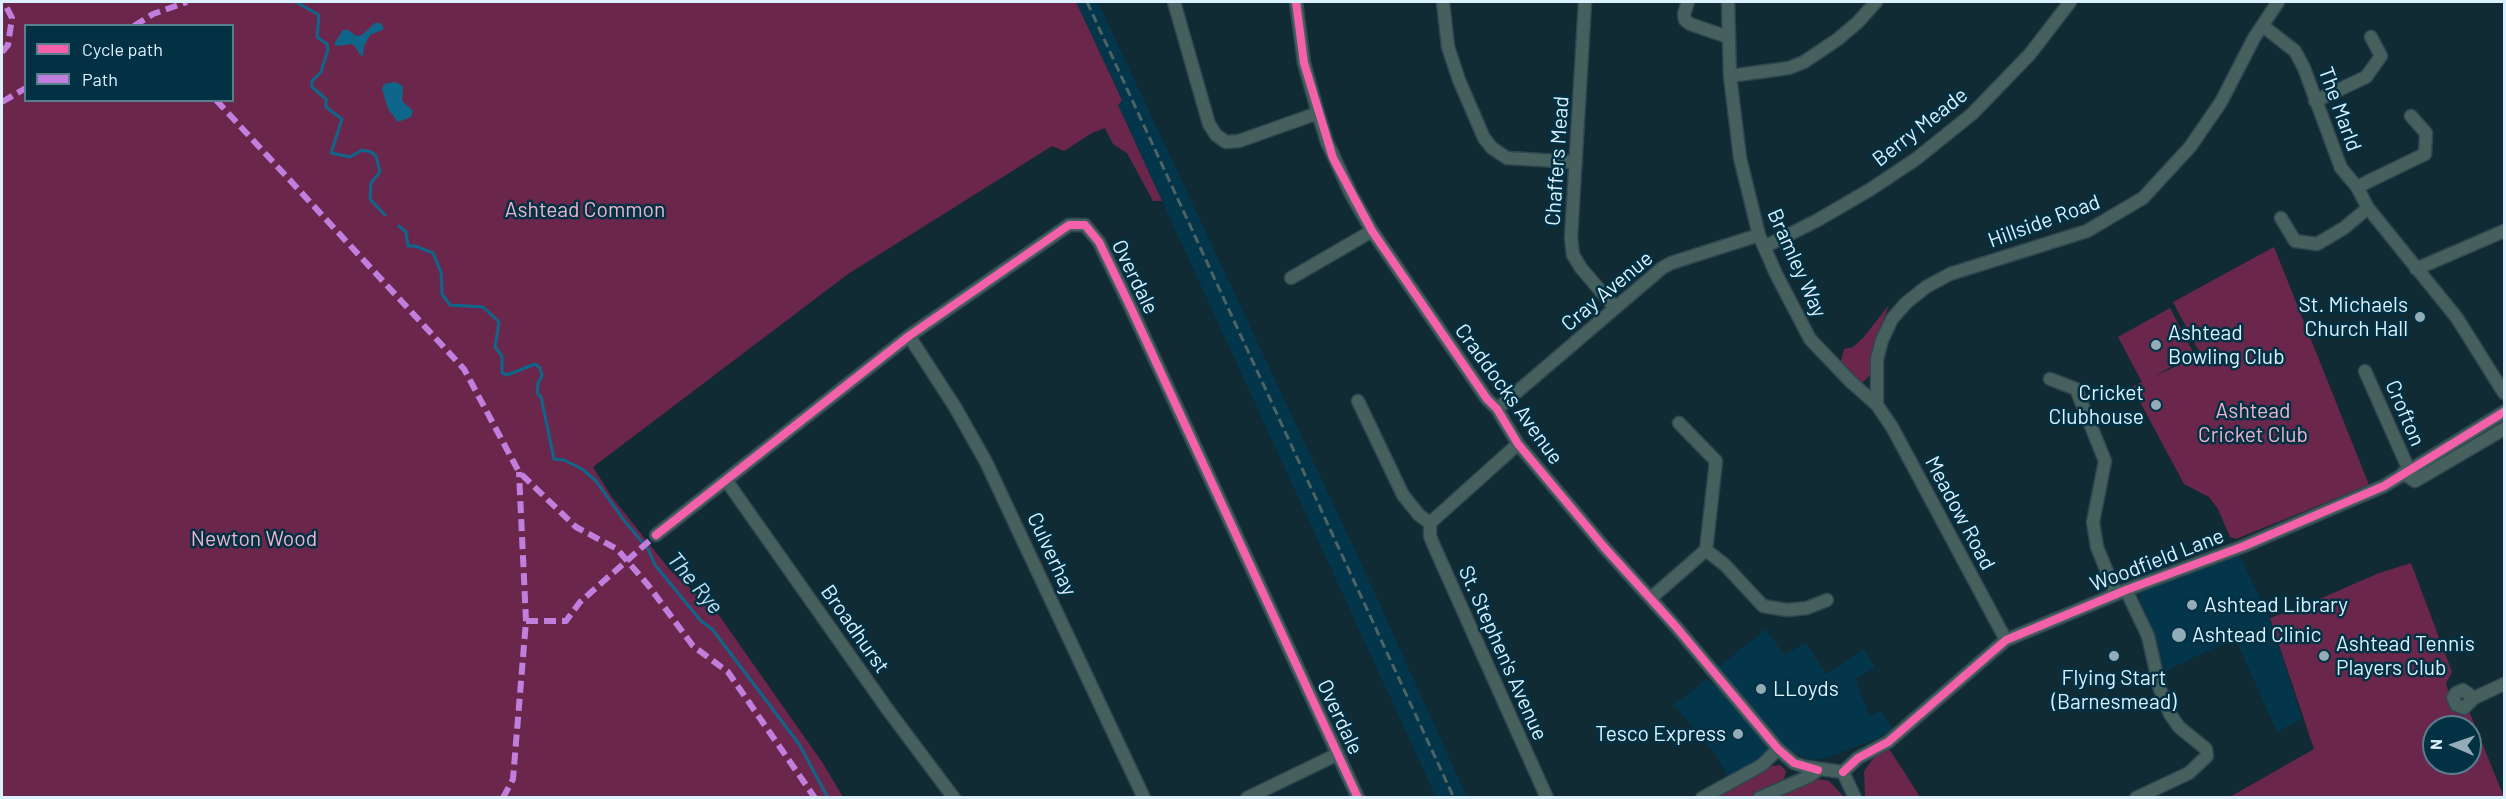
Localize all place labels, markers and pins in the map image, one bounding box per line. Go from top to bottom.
place label: St. Michaels Church Hall [2299,292,2408,342]
marker: St. Michaels Church Hall [2413,310,2427,324]
place label: Ashtead Bowling Club [2168,320,2285,370]
marker: Ashtead Bowling Club [2149,338,2163,352]
place label: Cricket Clubhouse [2049,380,2144,430]
marker: Cricket Clubhouse [2149,398,2163,412]
place label: Ashtead Library [2204,592,2348,618]
marker: Ashtead Library [2185,598,2199,612]
place label: Ashtead Clinic [2192,622,2322,648]
marker: Ashtead Clinic [2170,626,2188,644]
place label: Ashtead Tennis Players Club [2336,631,2475,681]
marker: Flying Start (Barnesmead) [2107,649,2121,663]
marker: Ashtead Tennis Players Club [2317,649,2331,663]
place label: Flying Start (Barnesmead) [2051,665,2177,715]
place label: LLoyds [1773,676,1839,702]
marker: LLoyds [1754,682,1768,696]
place label: Tesco Express [1595,721,1726,747]
marker: Tesco Express [1731,727,1745,741]

